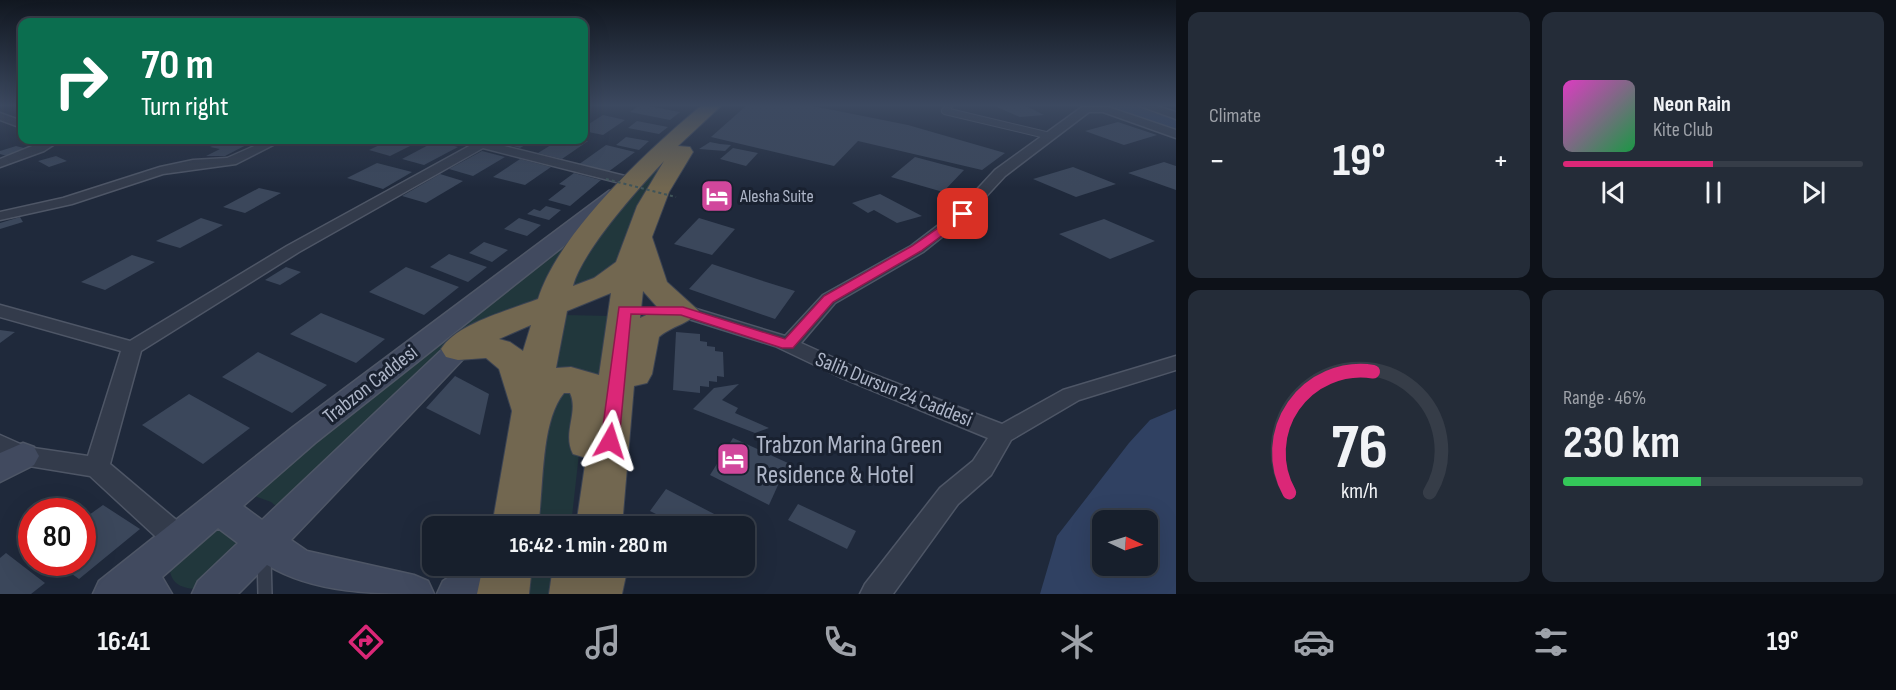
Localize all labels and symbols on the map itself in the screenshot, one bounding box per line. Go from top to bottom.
hotel icon: Alesha Suite [699,178,735,214]
place label: Alesha Suite [739,186,814,207]
pin [937,188,988,239]
street label: Trabzon Caddesi [318,340,422,429]
street label: Salih Dursun 24 Caddesi [812,347,976,432]
position arrow [578,409,642,473]
place label: Trabzon Marina Green Residence & Hotel [756,430,942,491]
hotel icon: Trabzon Marina Green Residence & Hotel [715,441,751,477]
speed limit sign: 80 [18,498,96,576]
north arrow [1092,510,1158,576]

